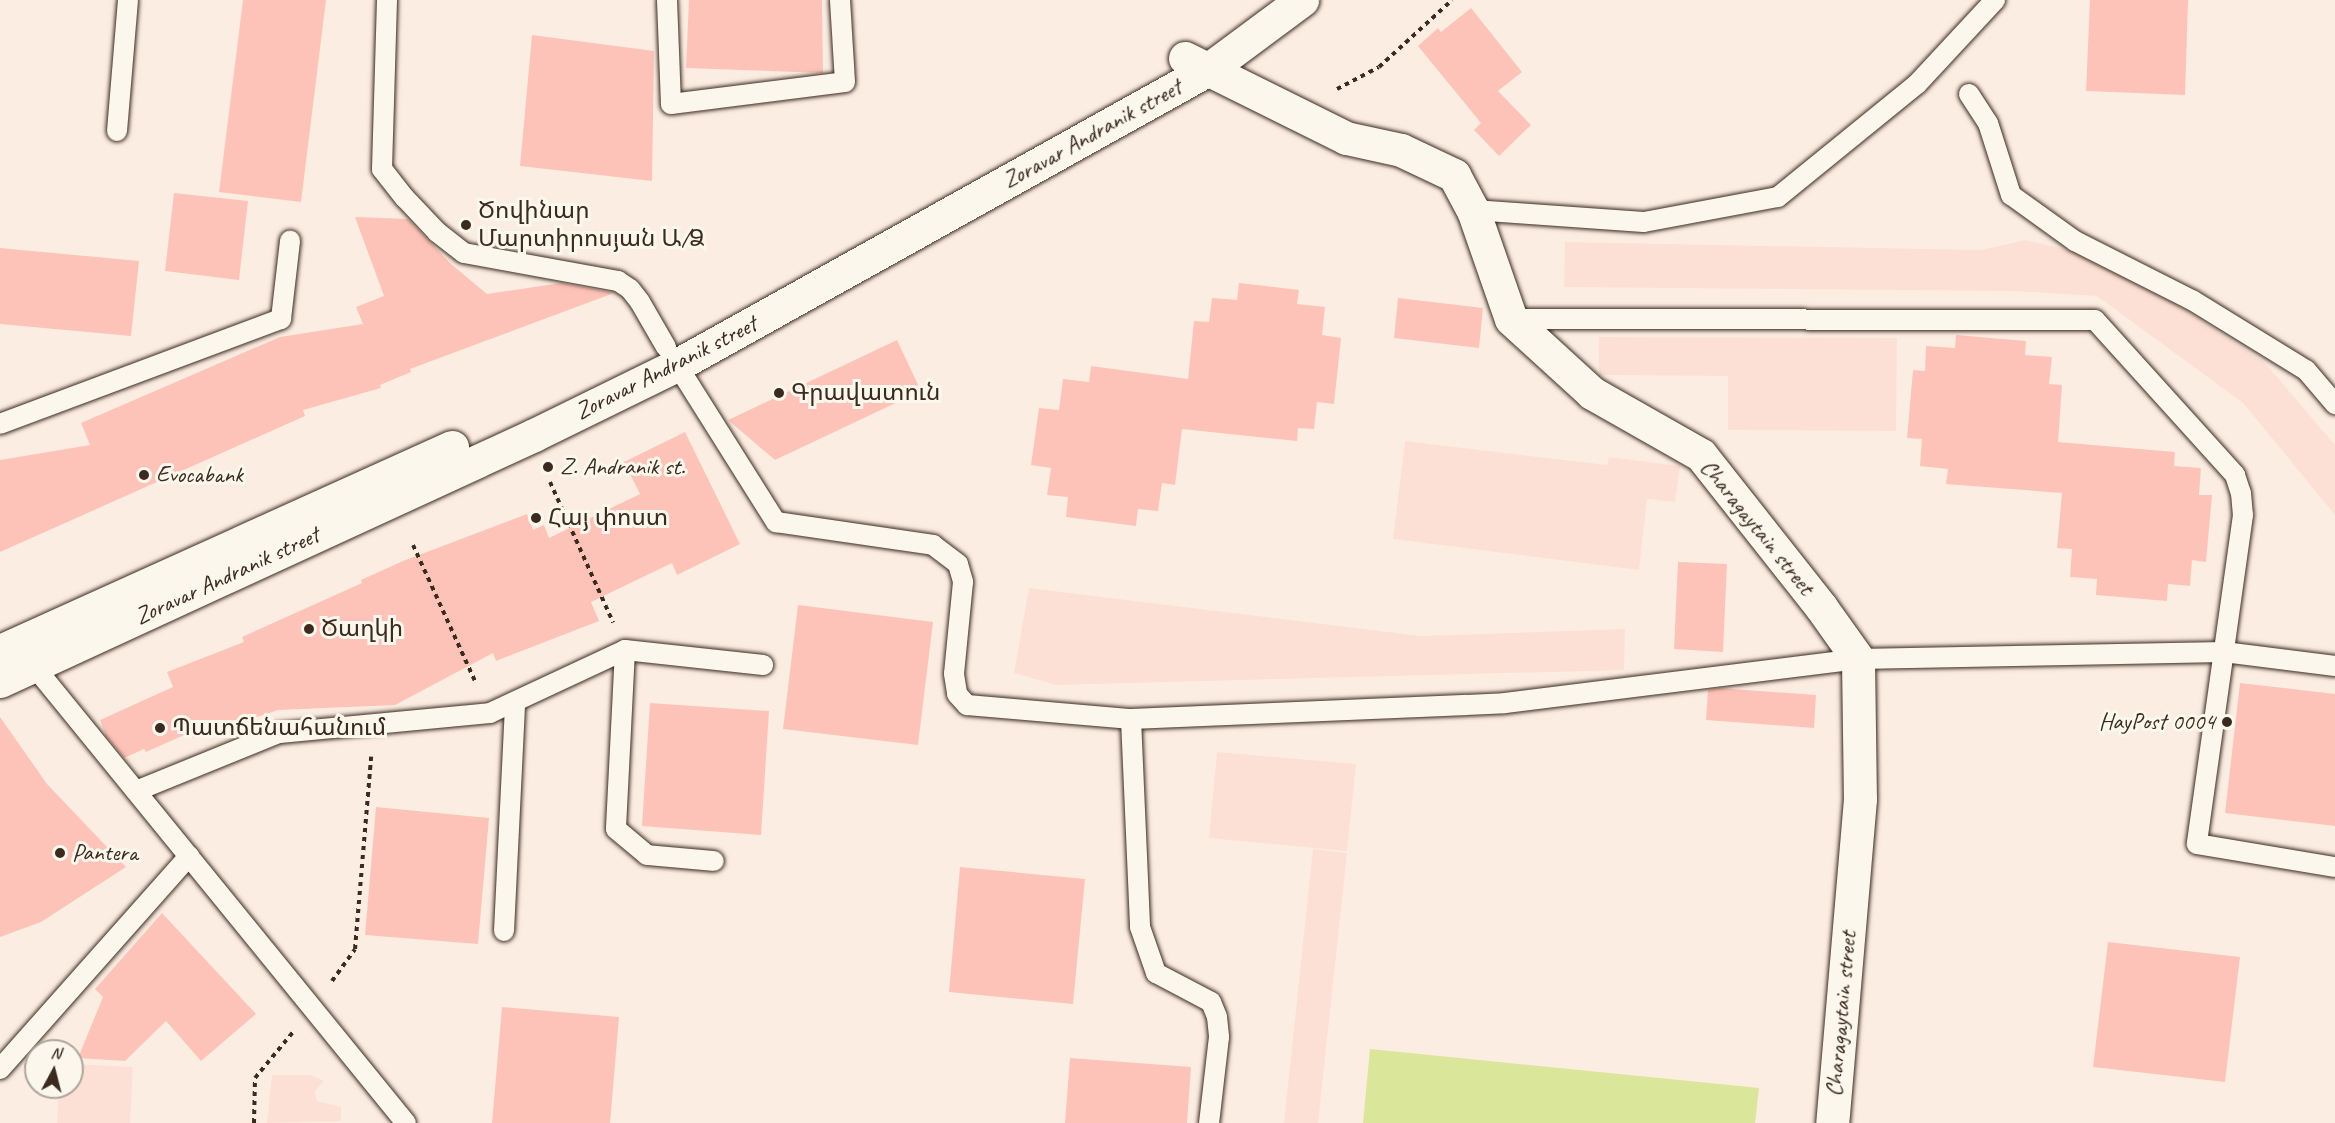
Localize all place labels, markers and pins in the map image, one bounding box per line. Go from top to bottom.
place label: Ծովինար Մարտիրոսյան Ա/Ձ [478,197,705,253]
marker: Ծովինար Մարտիրոսյան Ա/Ձ [459,218,473,232]
place label: Գրավատուն [791,379,940,407]
marker: Գրավատուն [772,386,786,400]
place label: Z. Andranik st. [560,453,685,481]
marker: Z. Andranik st. [541,460,555,474]
place label: Evocabank [156,461,243,489]
marker: Evocabank [137,468,151,482]
place label: Հայ փոստ [548,504,668,532]
marker: Հայ փոստ [529,511,543,525]
place label: Ծաղկի [321,615,403,643]
marker: Ծաղկի [302,622,316,636]
place label: HayPost 0004 [2099,708,2215,736]
place label: Պատճենահանում [172,714,386,742]
marker: HayPost 0004 [2220,715,2234,729]
marker: Պատճենահանում [153,721,167,735]
place label: Pantera [72,839,138,867]
marker: Pantera [53,846,67,860]

